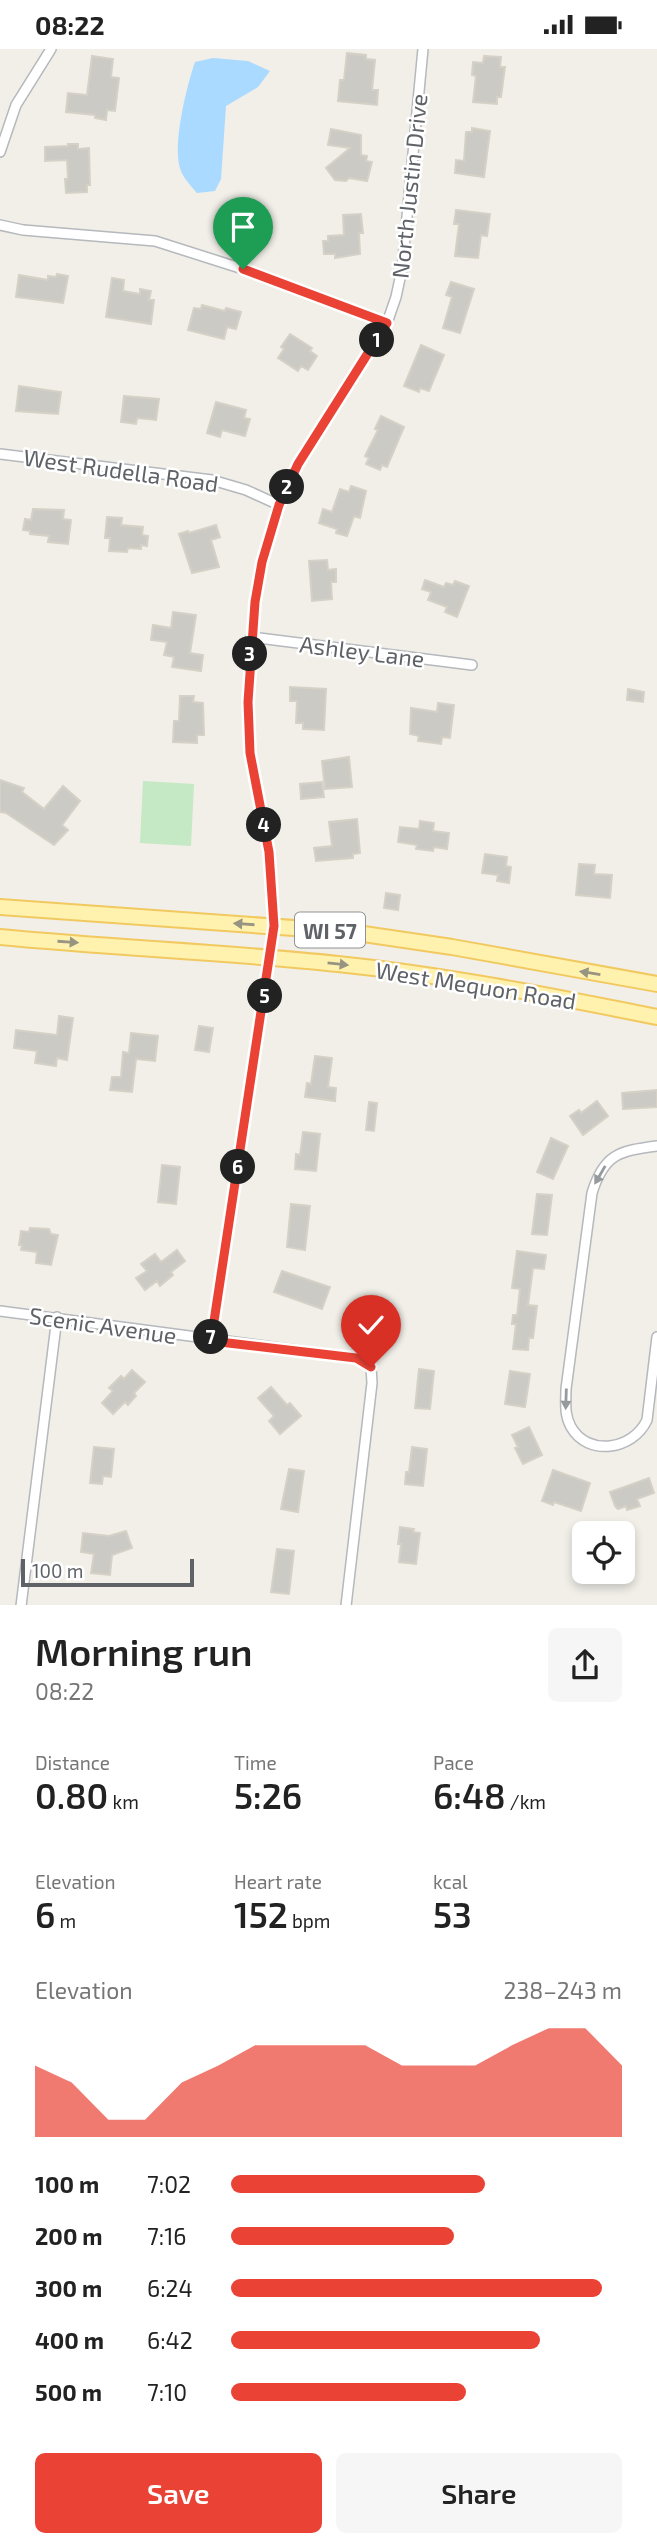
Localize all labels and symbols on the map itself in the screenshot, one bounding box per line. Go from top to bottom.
street label: North Justin Drive [385,92,433,280]
pin [213,197,273,269]
pin: 1 [360,323,394,357]
street label: West Rudella Road [22,442,220,498]
pin: 2 [270,469,304,505]
street label: Ashley Lane [298,629,426,673]
pin: 3 [232,637,268,671]
pin: 4 [246,807,282,843]
road number: WI 57 [295,913,365,947]
one-way arrow [232,918,254,929]
one-way arrow [57,937,79,948]
street label: West Mequon Road [374,955,578,1015]
one-way arrow [328,959,350,970]
one-way arrow [579,967,601,978]
pin: 5 [247,979,282,1013]
pin: 6 [220,1149,256,1185]
one-way arrow [594,1165,606,1184]
pin [341,1295,401,1367]
street label: Scenic Avenue [28,1301,178,1349]
pin: 7 [194,1319,228,1355]
one-way arrow [561,1388,572,1410]
scale bar [21,1556,194,1588]

